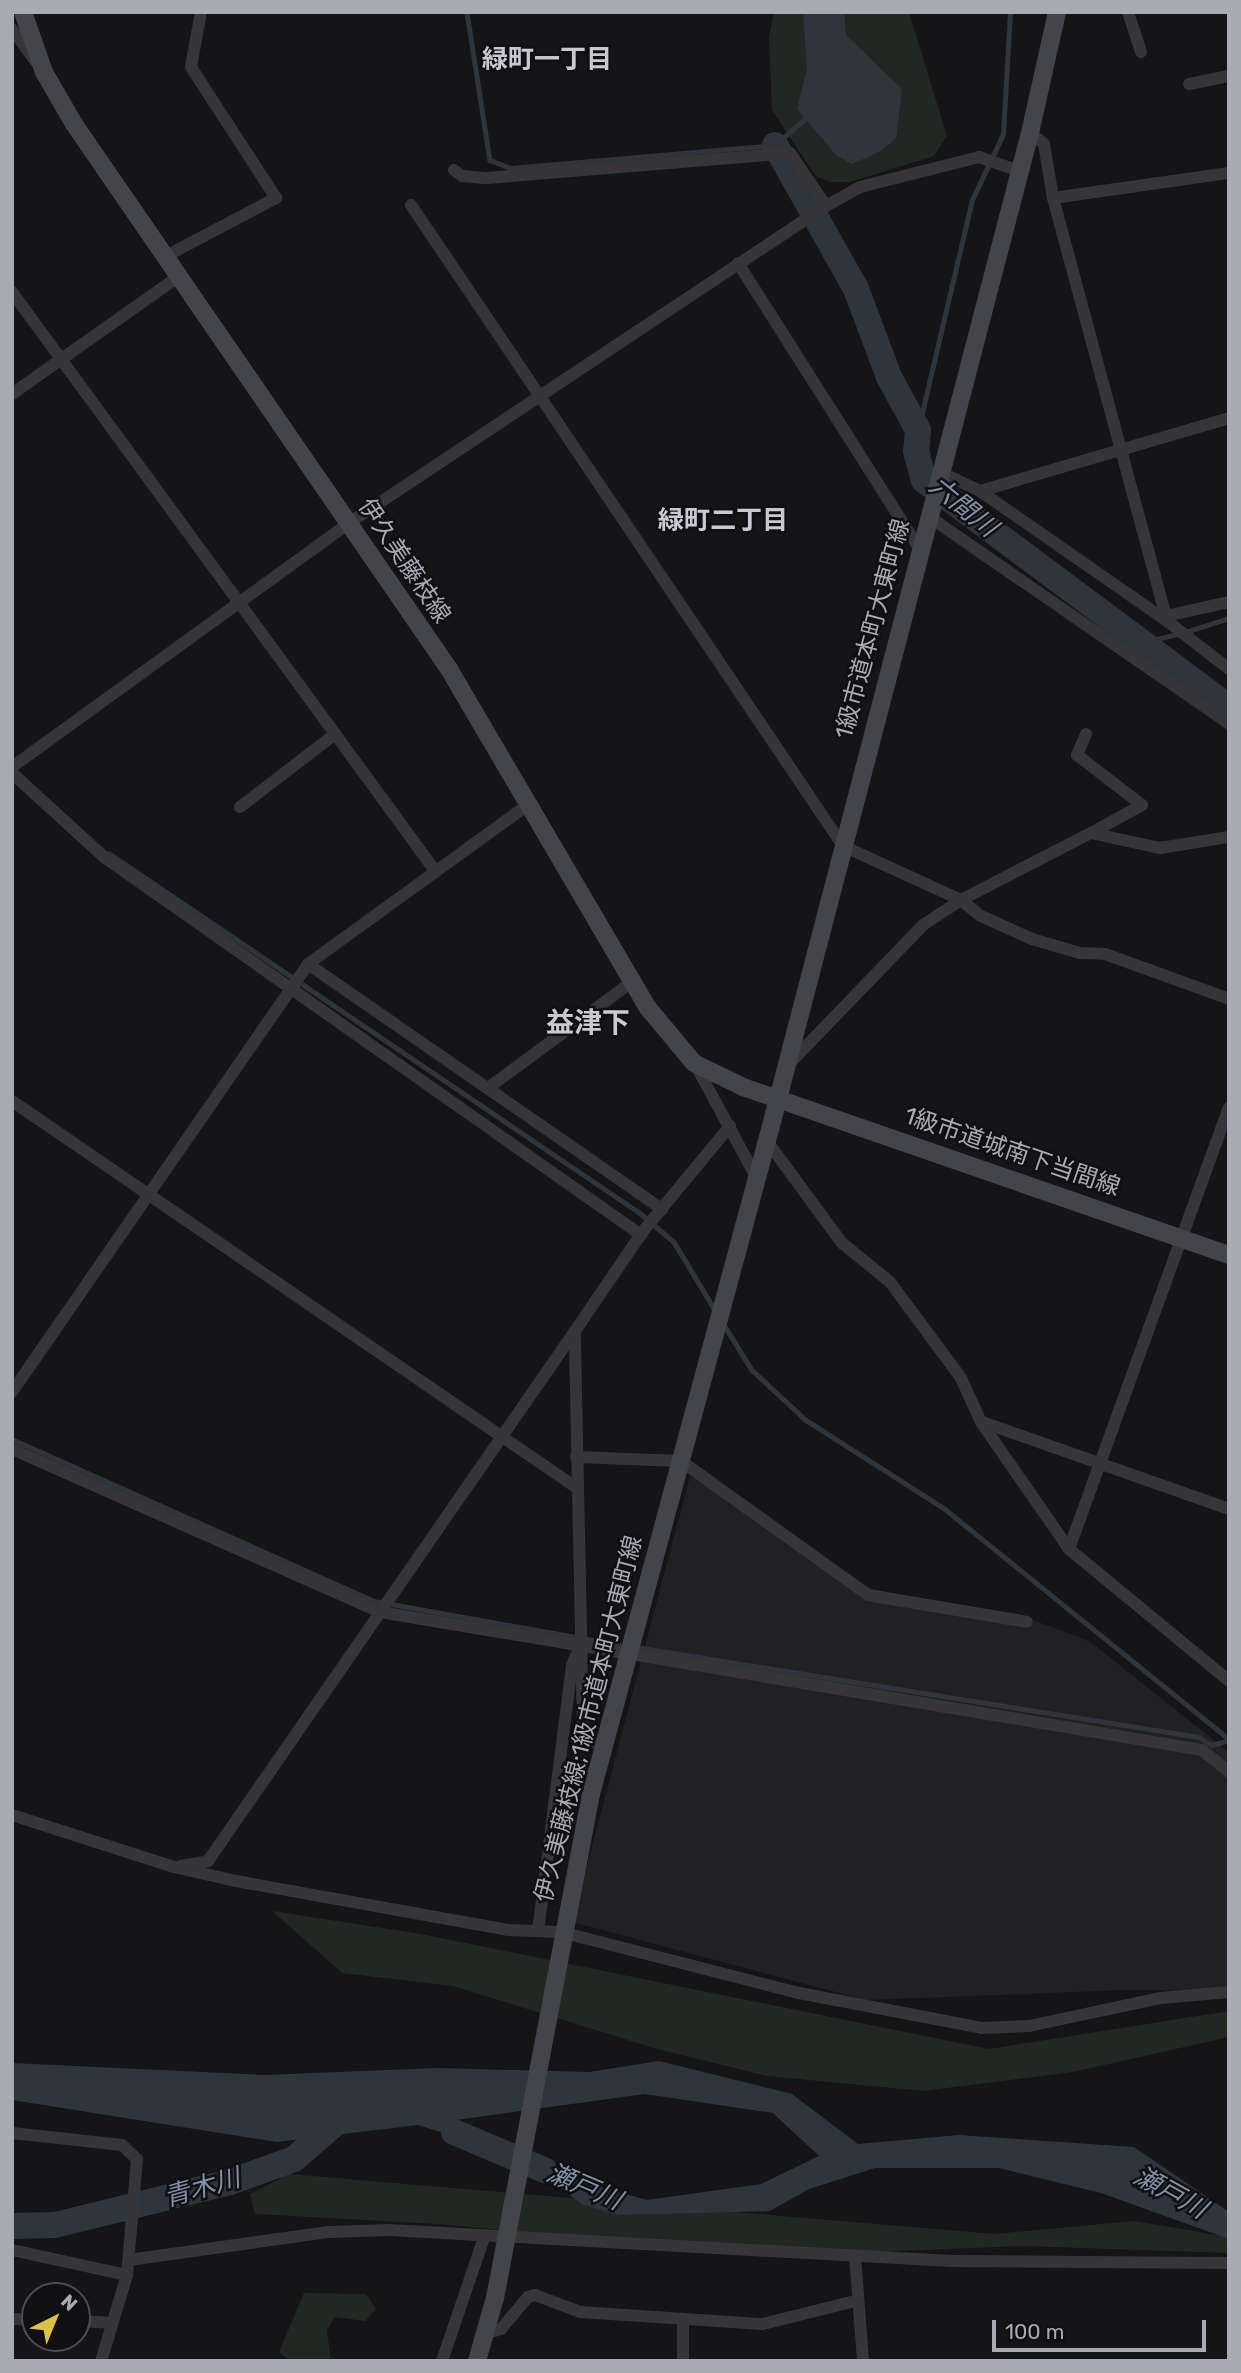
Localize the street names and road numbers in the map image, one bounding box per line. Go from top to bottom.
street label: 伊久美藤枝線 [352,493,456,629]
street label: 1級市道本町大東町線 [830,516,916,742]
street label: 1級市道城南下当間線 [900,1102,1124,1202]
street label: 伊久美藤枝線;1級市道本町大東町線 [529,1533,649,1905]

